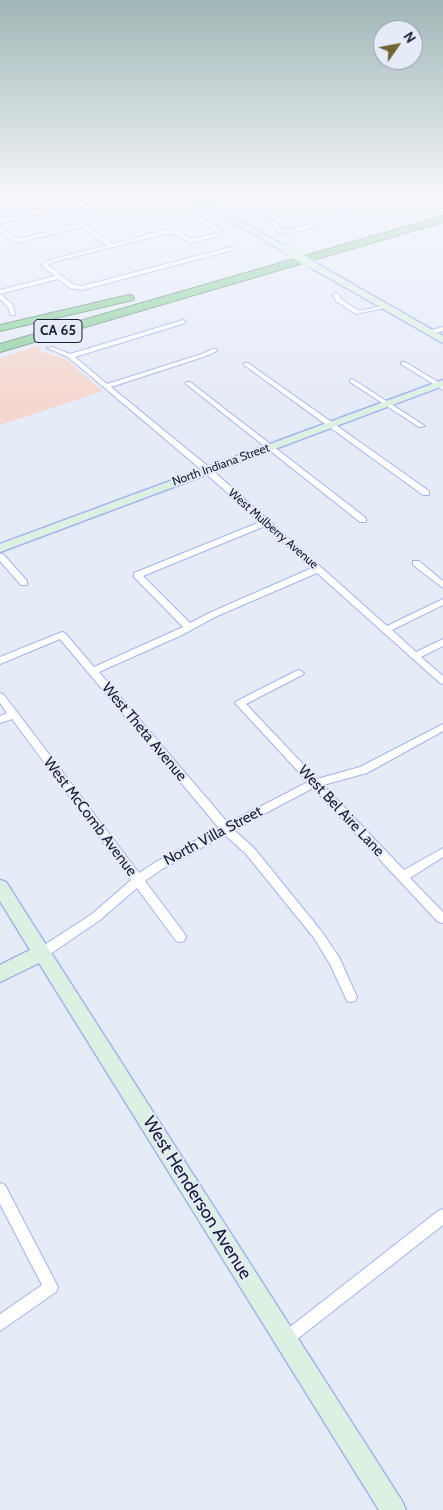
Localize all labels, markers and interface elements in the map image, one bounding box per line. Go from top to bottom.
north arrow [373,20,423,70]
text: N [399,28,420,46]
road number: CA 65 [34,320,82,342]
street label: North Indiana Street [170,441,272,489]
street label: West Mulberry Avenue [225,486,321,572]
street label: West Theta Avenue [98,679,190,785]
street label: West McComb Avenue [39,754,141,880]
street label: West Bel Aire Lane [294,762,388,860]
street label: North Villa Street [161,802,265,870]
street label: West Henderson Avenue [138,1112,256,1284]

